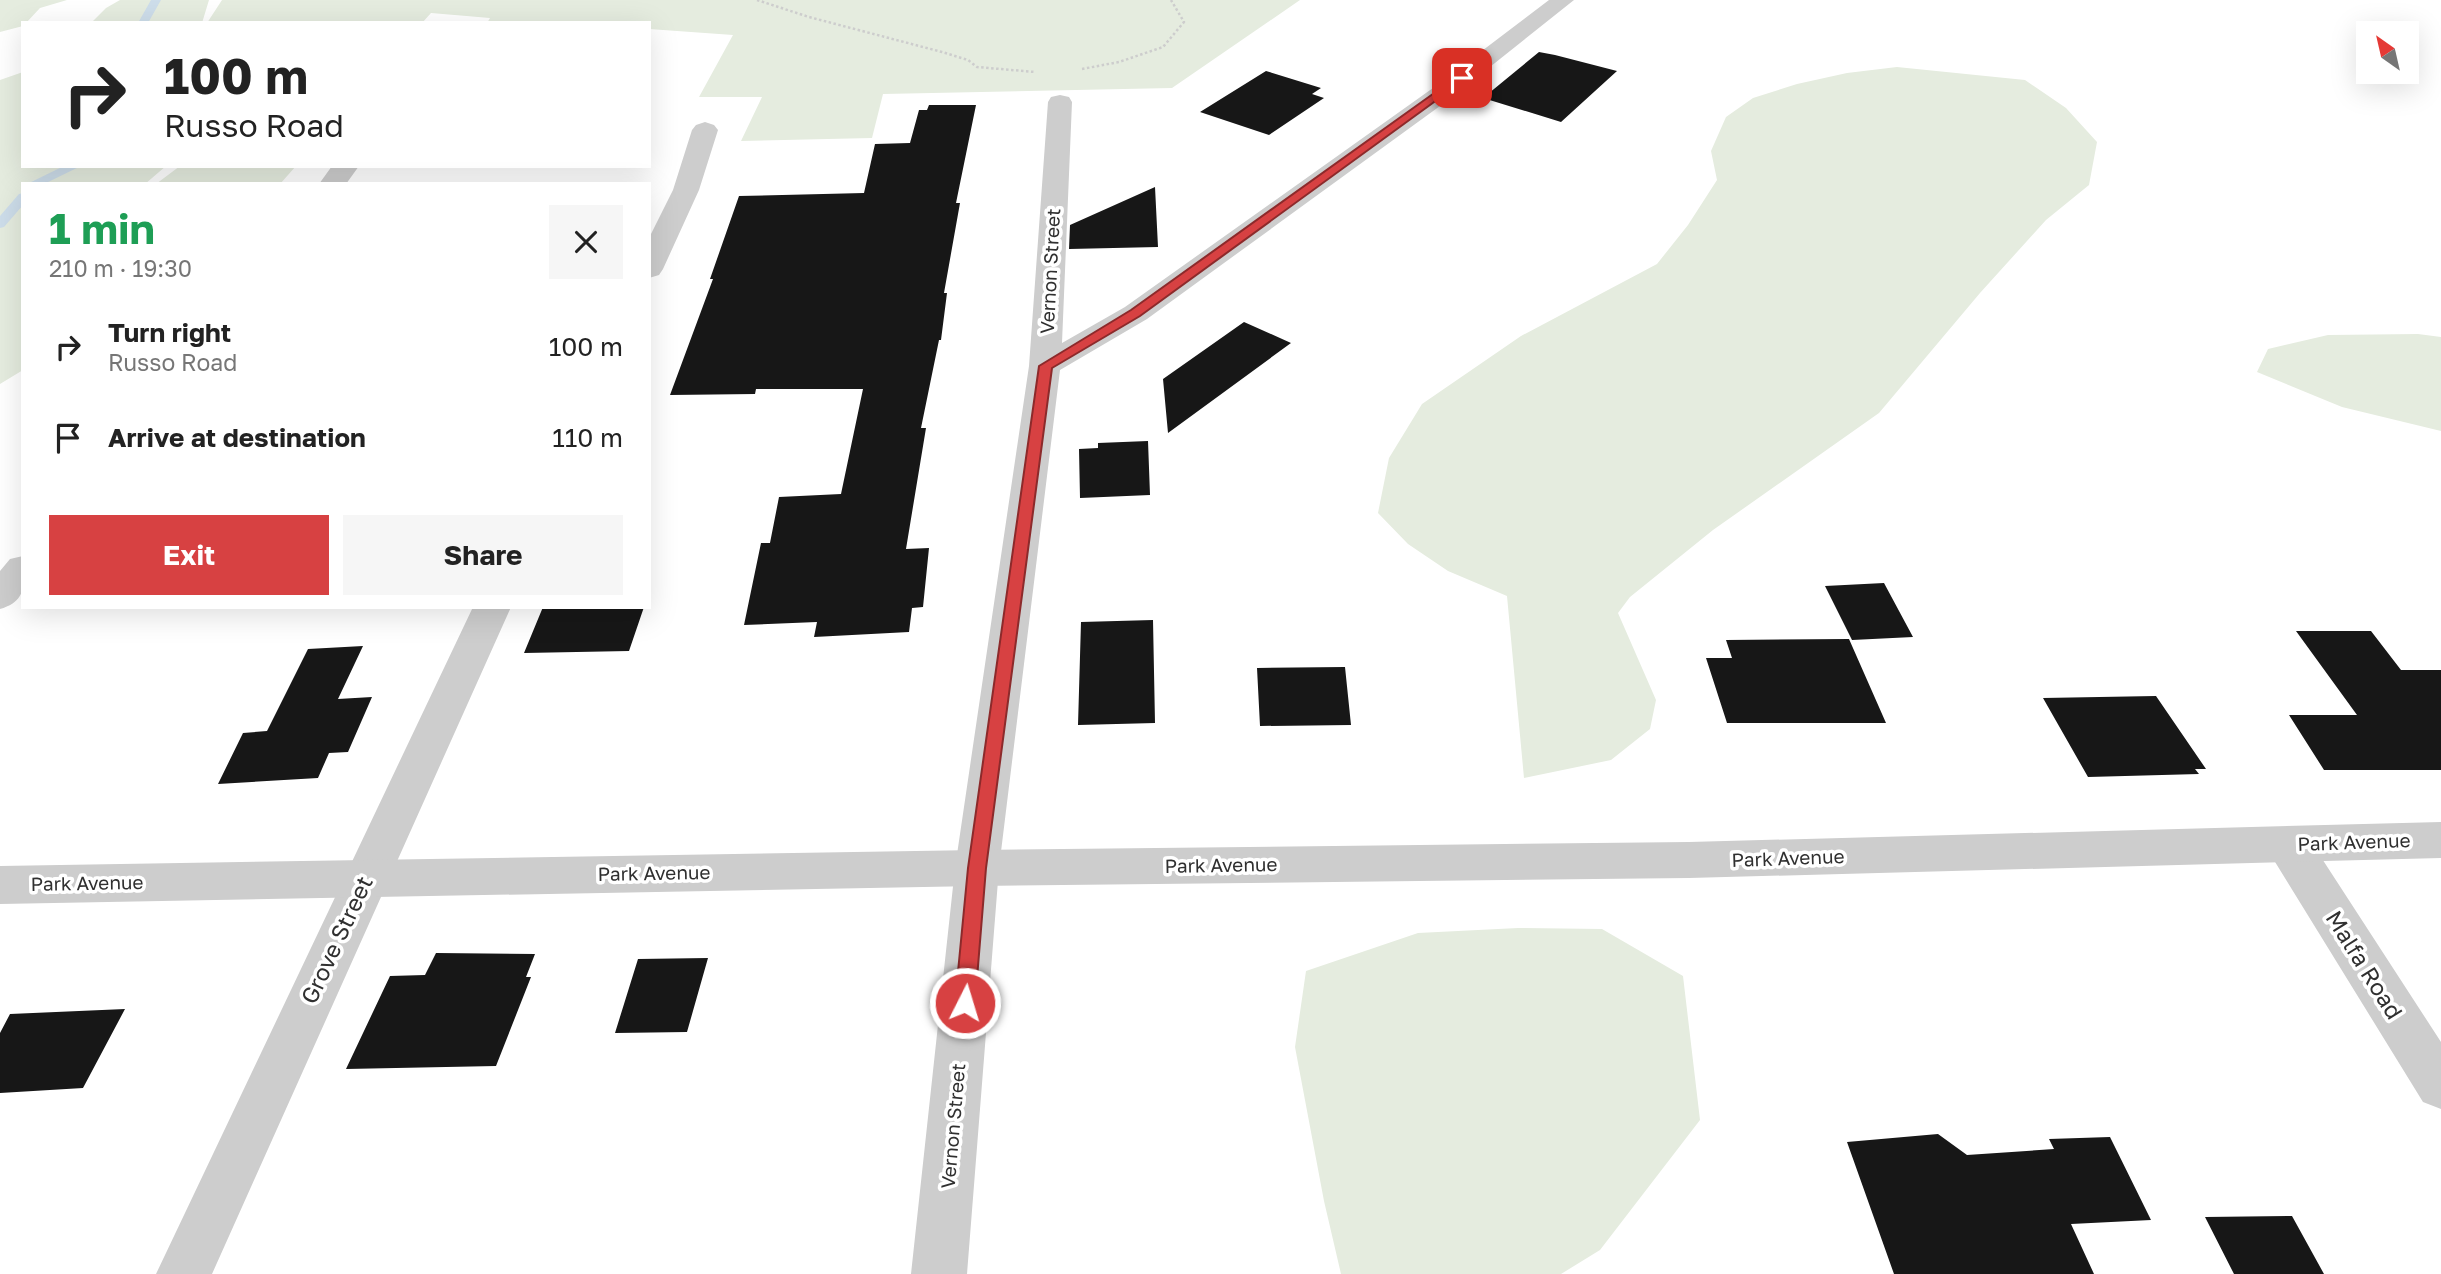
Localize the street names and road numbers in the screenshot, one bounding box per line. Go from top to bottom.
street label: Vernon Street [1035,208,1064,334]
street label: Park Avenue [2297,828,2411,855]
street label: Park Avenue [1731,844,1845,871]
street label: Park Avenue [1164,852,1278,877]
street label: Park Avenue [597,860,711,885]
street label: Park Avenue [30,870,144,895]
street label: Grove Street [294,871,378,1008]
street label: Malfa Road [2320,905,2409,1024]
street label: Vernon Street [936,1062,969,1190]

